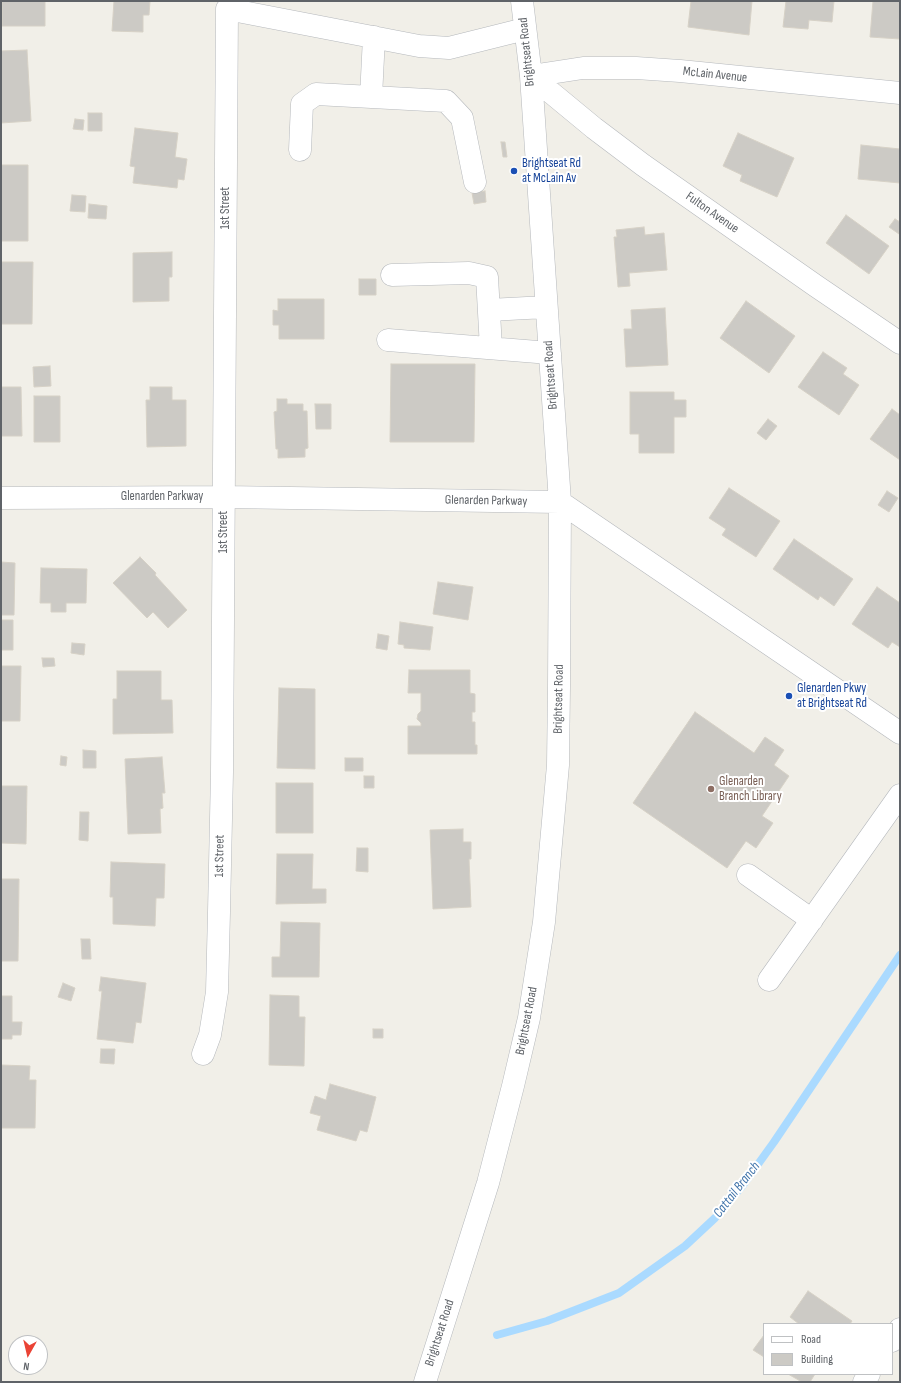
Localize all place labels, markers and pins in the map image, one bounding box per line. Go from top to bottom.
place label: Brightseat Rd at McLain Av [522,156,581,187]
marker: Brightseat Rd at McLain Av [509,166,519,176]
place label: Glenarden Pkwy at Brightseat Rd [797,681,867,712]
marker: Glenarden Pkwy at Brightseat Rd [784,691,794,701]
place label: Glenarden Branch Library [719,774,782,805]
marker: Glenarden Branch Library [706,784,716,794]

